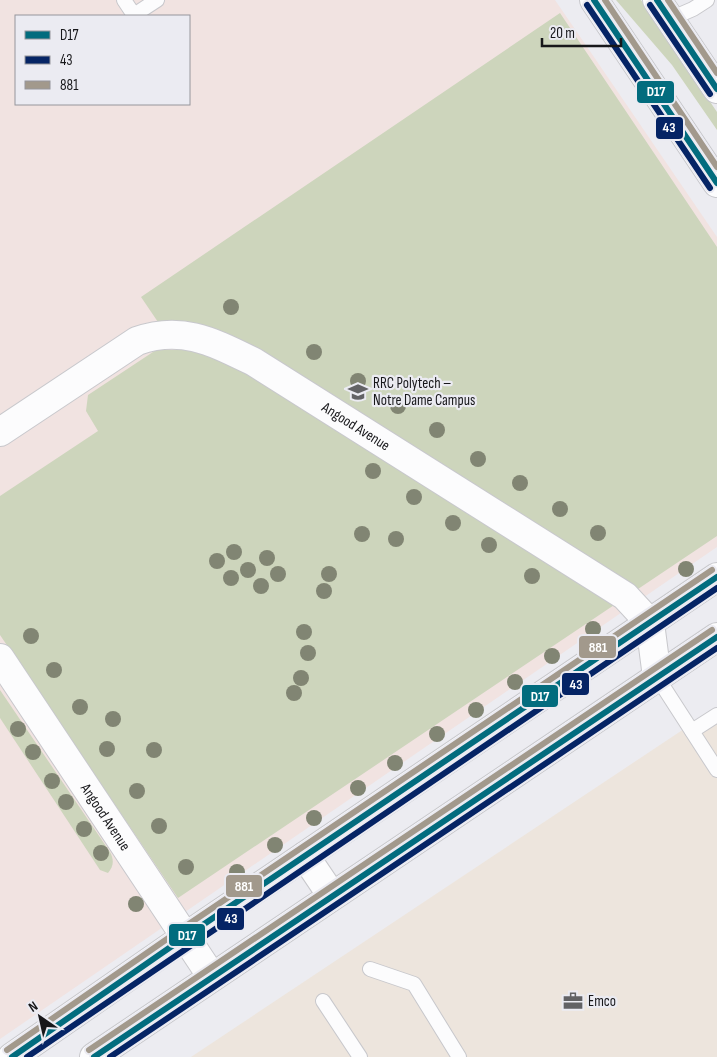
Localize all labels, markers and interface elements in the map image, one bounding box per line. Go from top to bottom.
legend [15,15,190,105]
scale bar [542,15,621,47]
text: 20 m [550,24,575,43]
text: D17 [60,26,79,45]
text: 43 [60,51,73,70]
text: 881 [60,76,79,95]
line badge: D17 [636,80,675,104]
text: D17 [647,83,666,100]
line badge: 43 [655,116,684,140]
text: 43 [663,119,675,136]
place label: RRC Polytech – Notre Dame Campus [373,374,475,410]
school or university icon: RRC Polytech – Notre Dame Campus [347,381,369,403]
street label: Angood Avenue [318,397,394,455]
line badge: 881 [578,635,617,659]
text: 881 [589,639,608,656]
line badge: 43 [561,672,590,696]
text: 43 [570,676,582,693]
line badge: D17 [521,684,559,708]
text: D17 [531,688,550,705]
street label: Angood Avenue [76,779,135,854]
line badge: 881 [225,874,263,898]
text: 881 [235,878,254,895]
line badge: 43 [216,907,245,931]
text: 43 [225,910,237,927]
line badge: D17 [168,923,206,947]
text: D17 [178,927,197,944]
office icon: Emco [562,990,584,1012]
north arrow [15,992,65,1042]
place label: Emco [588,992,616,1011]
text: N [25,997,41,1016]

